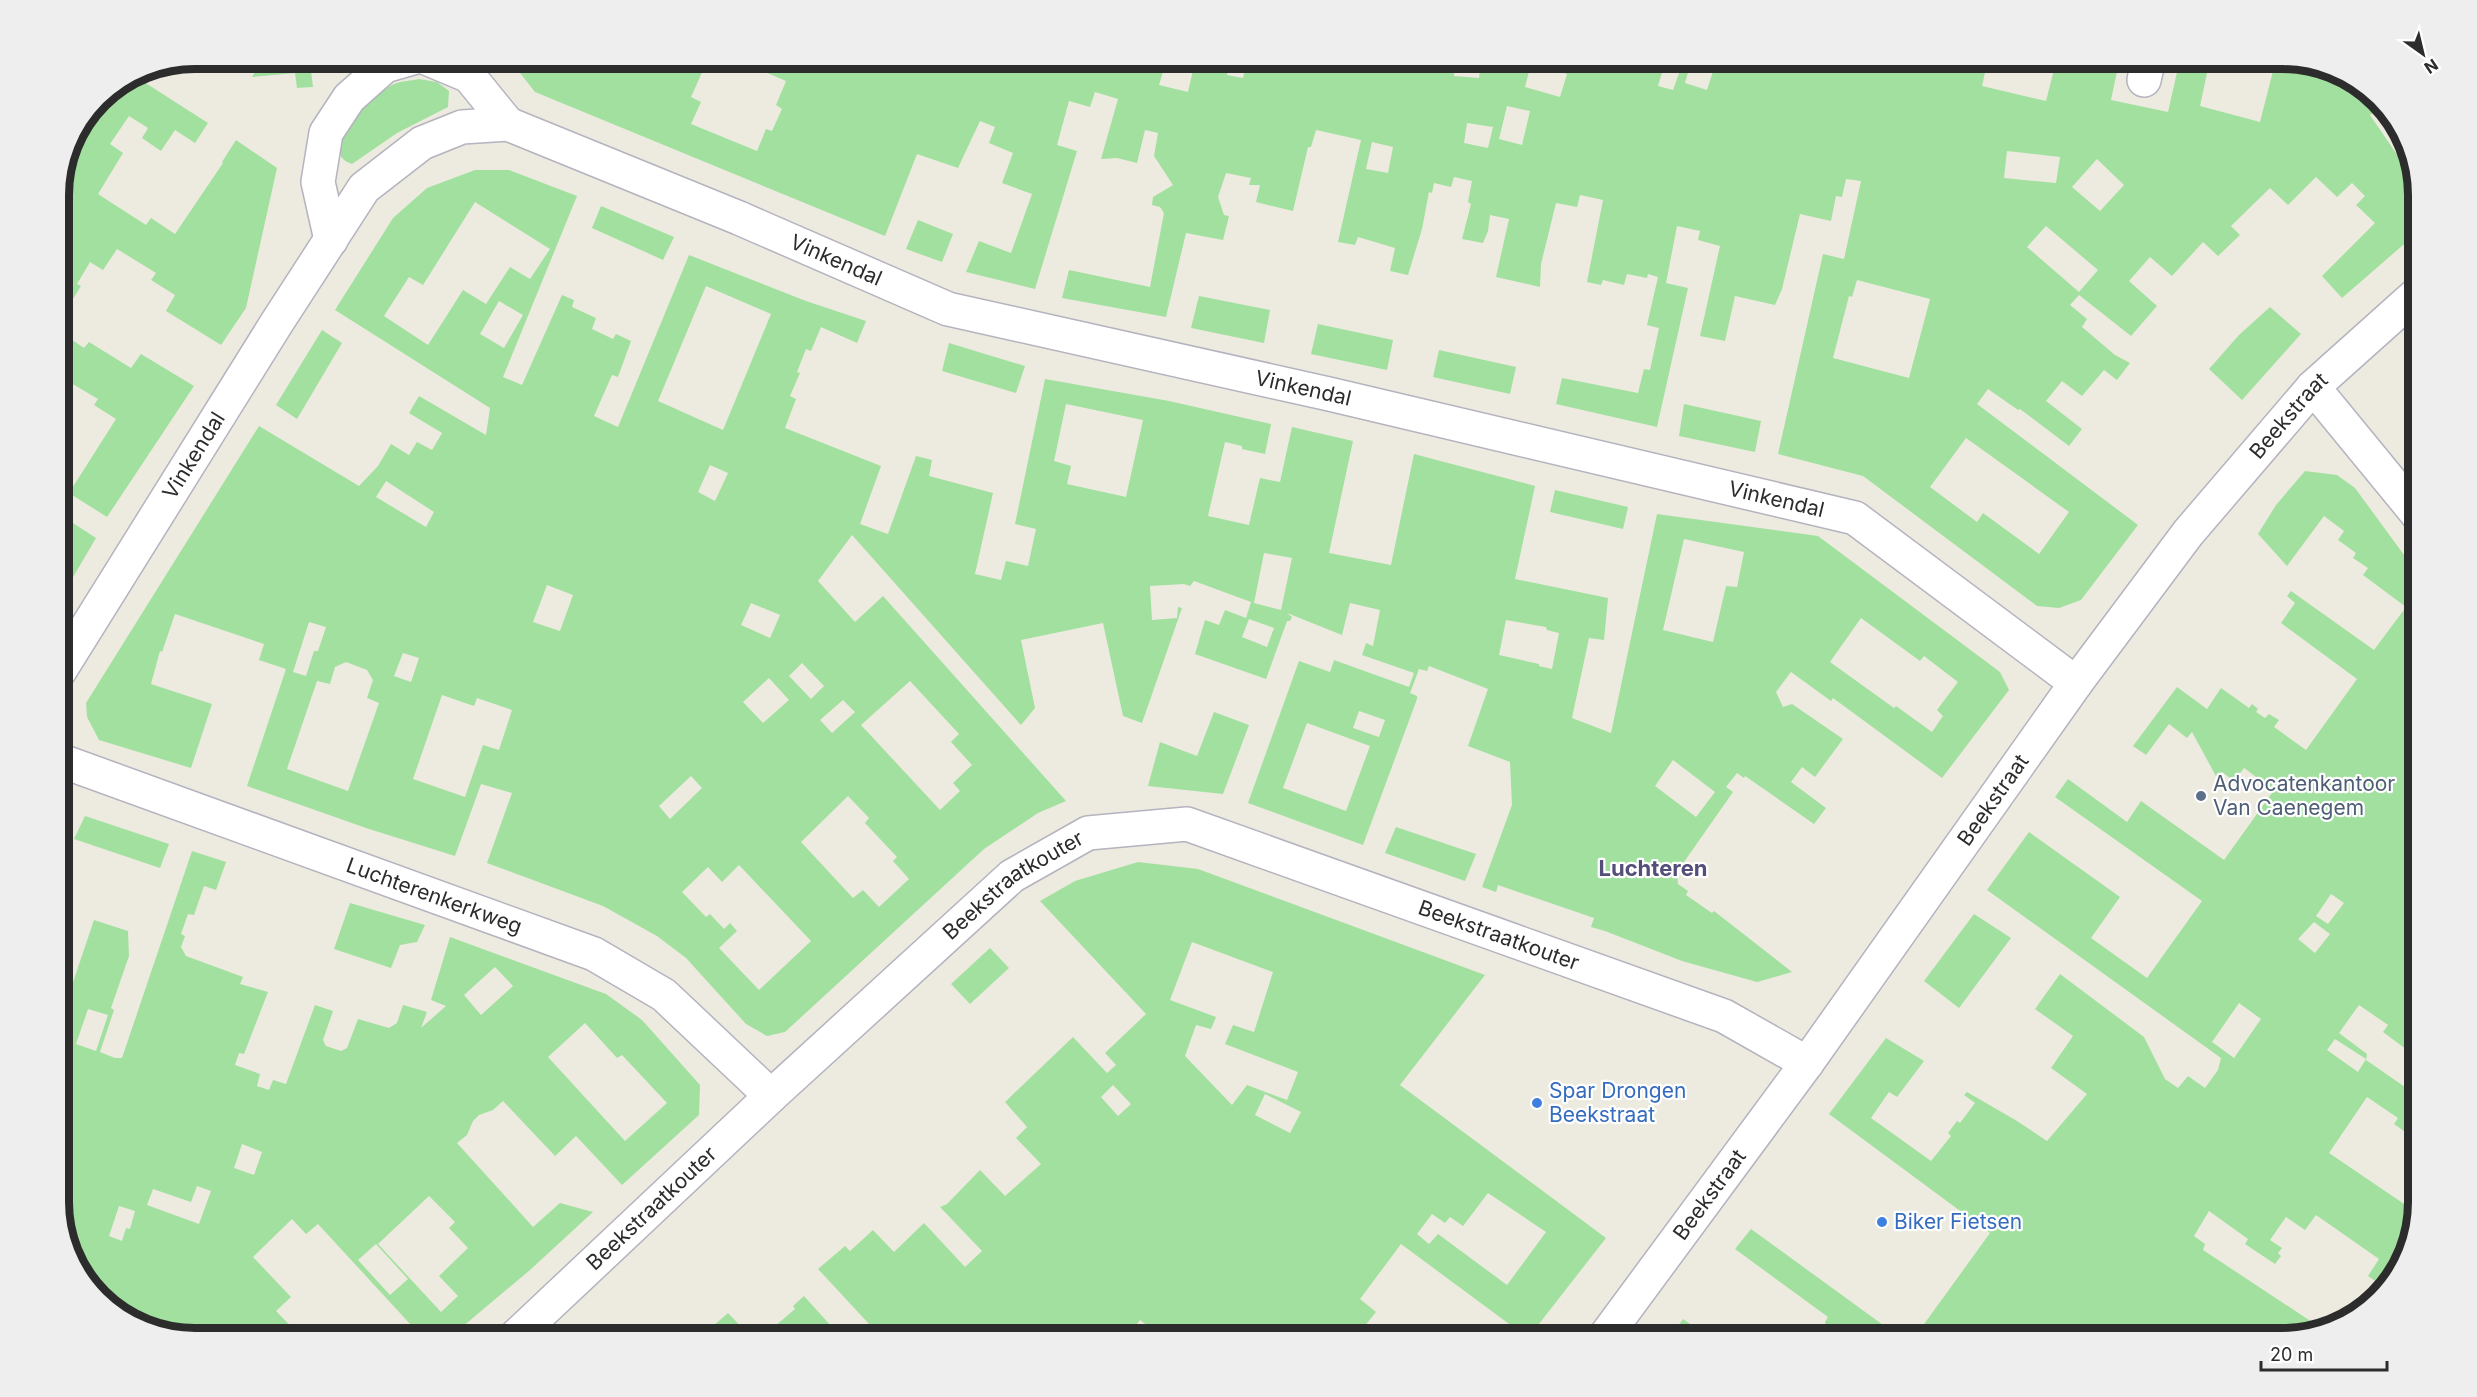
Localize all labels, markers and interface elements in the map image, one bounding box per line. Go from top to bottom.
north arrow [2393,24,2453,84]
text: N [2421,55,2442,78]
street label: Vinkendal [787,229,886,291]
street label: Vinkendal [1253,365,1354,411]
street label: Beekstraat [2244,367,2332,464]
street label: Vinkendal [157,407,230,503]
street label: Vinkendal [1726,476,1827,522]
street label: Beekstraat [1952,749,2034,850]
place label: Advocatenkantoor Van Caenegem [2213,771,2395,820]
marker: Advocatenkantoor Van Caenegem [2194,789,2208,803]
street label: Beekstraatkouter [938,825,1088,945]
street label: Luchterenkerkweg [343,852,525,939]
district label: Luchteren [1599,855,1707,881]
street label: Beekstraatkouter [1415,895,1583,975]
place label: Spar Drongen Beekstraat [1549,1078,1686,1127]
marker: Spar Drongen Beekstraat [1530,1096,1544,1110]
street label: Beekstraatkouter [581,1141,721,1275]
street label: Beekstraat [1668,1144,1751,1245]
place label: Biker Fietsen [1894,1209,2022,1234]
marker: Biker Fietsen [1875,1215,1889,1229]
scale bar [2261,1334,2387,1372]
text: 20 m [2270,1344,2313,1365]

